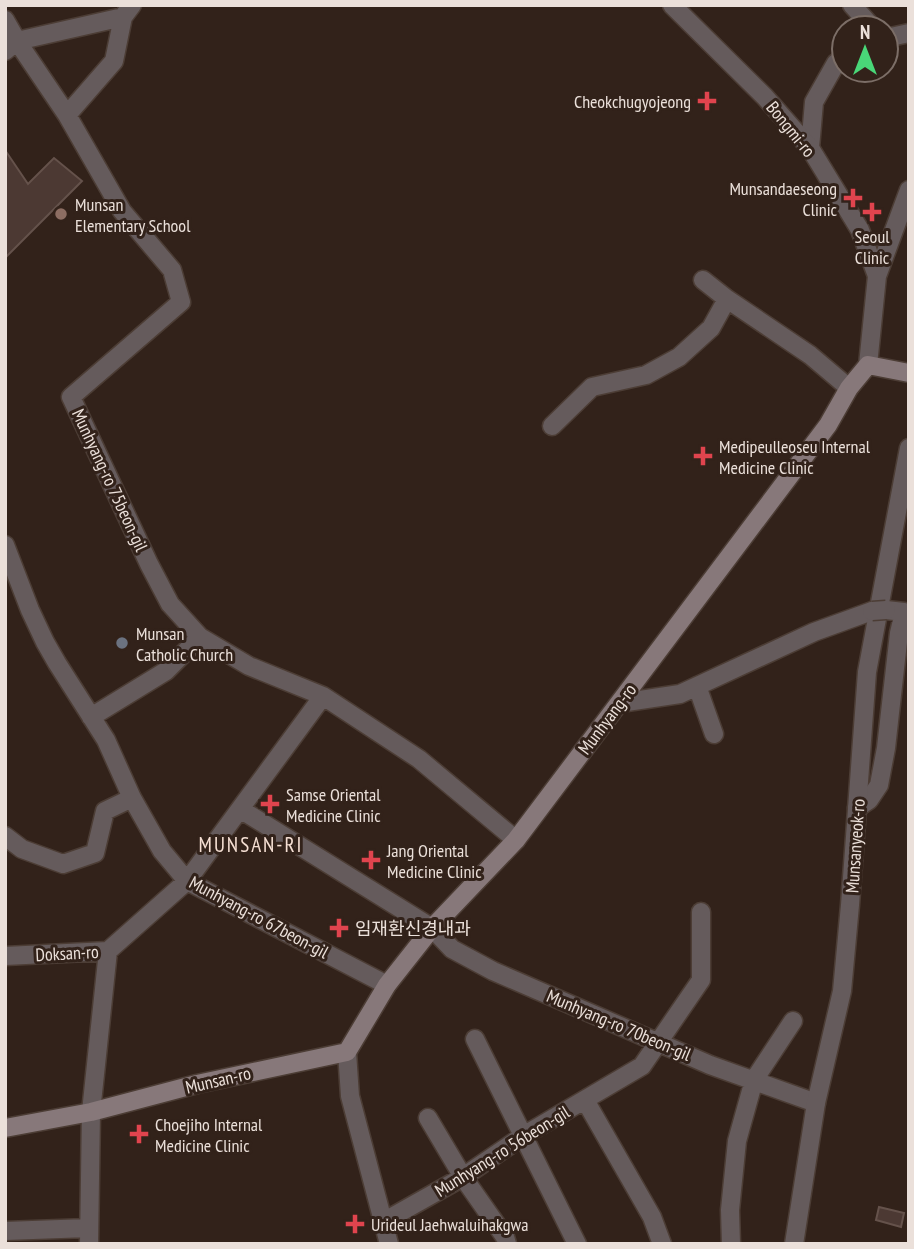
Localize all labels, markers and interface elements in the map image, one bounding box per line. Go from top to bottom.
north arrow [830,14,900,84]
text: N [860,20,870,44]
place label: Cheokchugyojeong [574,90,691,113]
marker: Cheokchugyojeong [697,91,717,111]
street label: Bongmi-ro [761,96,821,162]
place label: Munsandaeseong Clinic [729,177,838,221]
marker: Munsandaeseong Clinic [843,188,863,208]
place label: Munsan Elementary School [75,193,191,237]
marker: Seoul Clinic [862,202,882,222]
marker: Munsan Elementary School [53,206,69,222]
place label: Seoul Clinic [855,225,890,269]
street label: Munhyang-ro 75beon-gil [67,405,153,556]
place label: Medipeulleoseu Internal Medicine Clinic [719,435,871,479]
marker: Medipeulleoseu Internal Medicine Clinic [693,446,713,466]
place label: Munsan Catholic Church [136,622,233,666]
marker: Munsan Catholic Church [114,635,130,651]
street label: Munhyang-ro [573,679,641,759]
place label: Samse Oriental Medicine Clinic [286,783,381,827]
marker: Samse Oriental Medicine Clinic [260,794,280,814]
street label: Munsanyeok-ro [840,798,870,894]
district label: MUNSAN-RI [199,831,303,858]
place label: Jang Oriental Medicine Clinic [386,839,482,883]
marker: Jang Oriental Medicine Clinic [361,850,381,870]
street label: Munhyang-ro 67beon-gil [185,871,333,964]
place label: 임재환신경내과 [355,917,471,940]
marker: 임재환신경내과 [329,918,349,938]
street label: Doksan-ro [35,940,99,966]
street label: Munhyang-ro 70beon-gil [543,984,695,1066]
street label: Munsan-ro [183,1061,253,1099]
street label: Munhyang-ro 56beon-gil [430,1100,574,1202]
place label: Choejiho Internal Medicine Clinic [155,1113,263,1157]
marker: Choejiho Internal Medicine Clinic [129,1124,149,1144]
place label: Urideul Jaehwaluihakgwa [371,1213,528,1236]
marker: Urideul Jaehwaluihakgwa [345,1214,365,1234]

